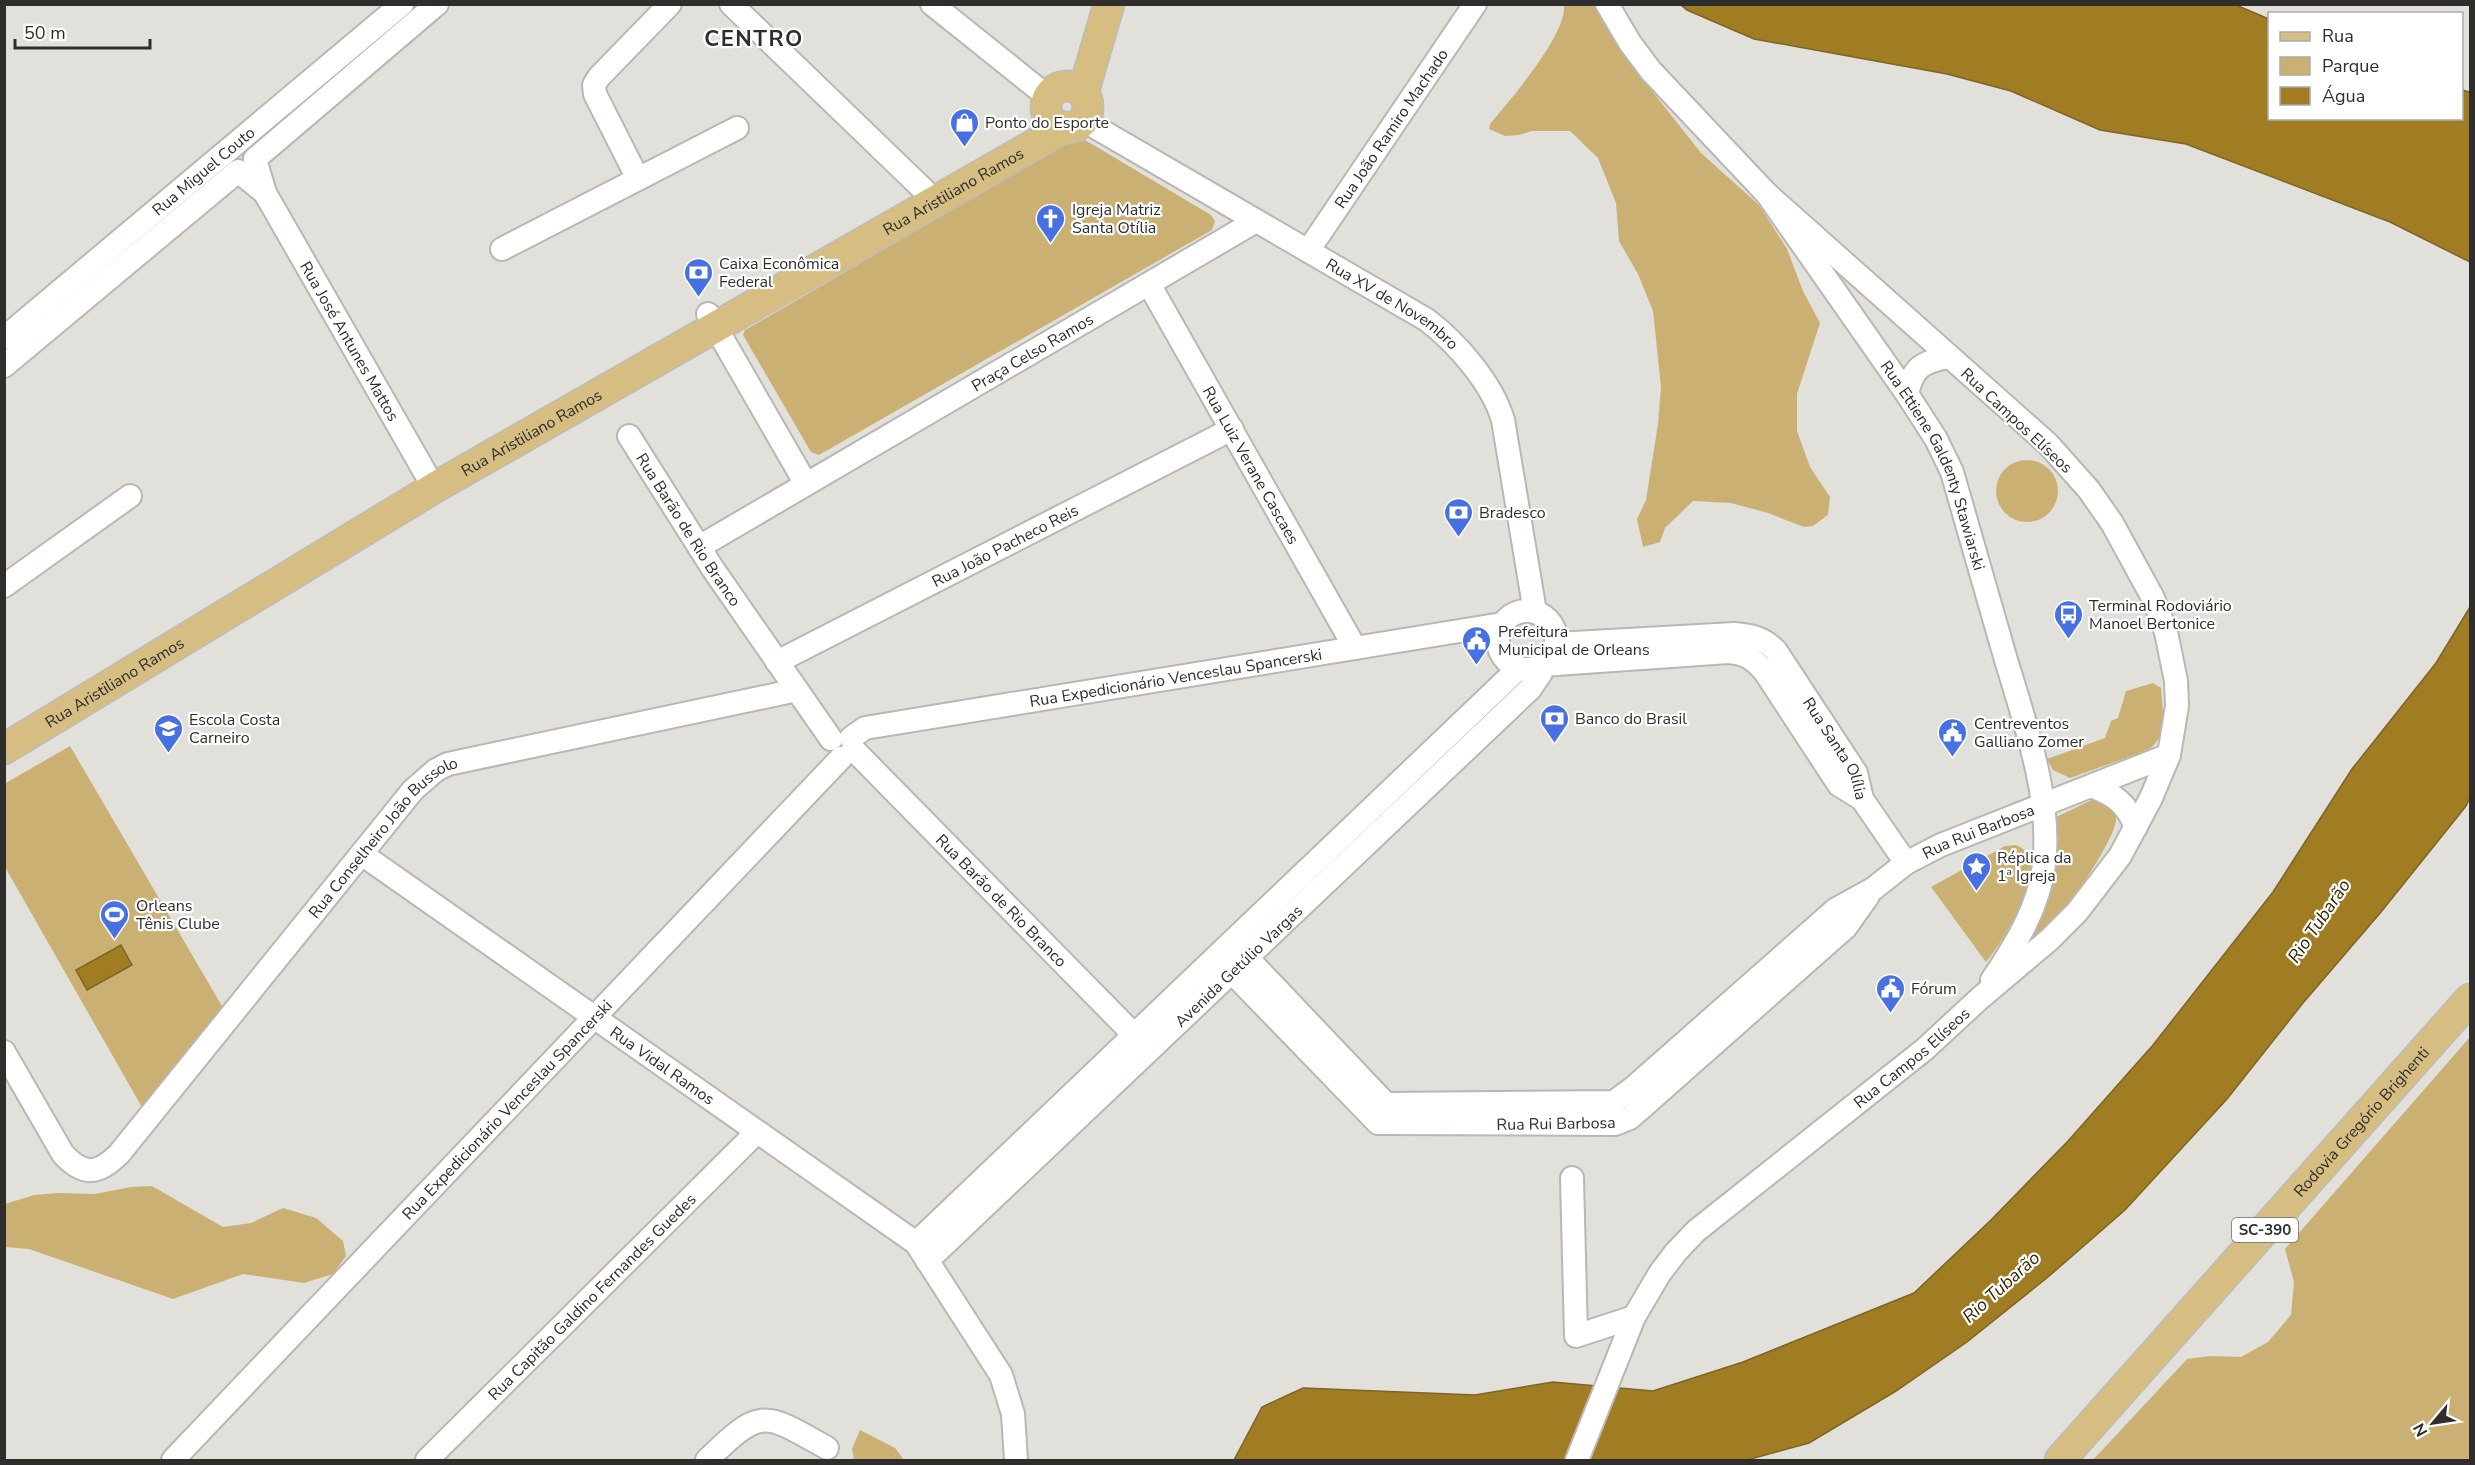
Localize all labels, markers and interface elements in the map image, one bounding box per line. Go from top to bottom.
scale bar [15,12,150,50]
legend [2268,12,2463,120]
text: 50 m [24,21,66,45]
district label: CENTRO [704,24,804,54]
text: Rua [2322,24,2354,48]
street label: Rua João Ramiro Machado [1330,45,1454,213]
text: Parque [2322,54,2379,78]
text: Água [2322,84,2365,108]
shop icon: Ponto do Esporte [948,106,980,148]
place label: Ponto do Esporte [985,112,1109,134]
street label: Rua Miguel Couto [148,122,260,221]
street label: Rua Aristiliano Ramos [879,143,1028,241]
place label: Igreja Matriz Santa Otília [1072,199,1161,239]
church icon: Igreja Matriz Santa Otília [1035,202,1067,244]
place label: Caixa Econômica Federal [719,253,839,293]
street label: Rua XV de Novembro [1321,253,1463,355]
bank icon: Caixa Econômica Federal [682,256,714,298]
street label: Rua José Antunes Mattos [294,258,404,425]
street label: Praça Celso Ramos [968,309,1098,397]
street label: Rua Ettiene Galdenty Stawiarski [1875,356,1990,573]
street label: Rua Campos Elíseos [1956,363,2077,478]
street label: Rua Luiz Verane Cascaes [1197,382,1304,549]
street label: Rua Aristiliano Ramos [457,384,606,482]
street label: Rua Barão de Rio Branco [630,449,746,611]
bank icon: Bradesco [1442,496,1474,538]
street label: Rua João Pacheco Reis [928,500,1082,593]
place label: Bradesco [1479,502,1546,524]
place label: Terminal Rodoviário Manoel Bertonice [2089,595,2232,635]
bus stop icon: Terminal Rodoviário Manoel Bertonice [2052,598,2084,640]
place label: Prefeitura Municipal de Orleans [1498,621,1650,661]
public building icon: Prefeitura Municipal de Orleans [1461,624,1493,666]
street label: Rua Aristiliano Ramos [41,632,188,734]
street label: Rua Expedicionário Venceslau Spancerski [1028,644,1324,713]
street label: Rua Santa Olília [1797,693,1872,802]
bank icon: Banco do Brasil [1538,702,1570,744]
place label: Banco do Brasil [1575,708,1687,730]
place label: Escola Costa Carneiro [189,709,280,749]
school or university icon: Escola Costa Carneiro [152,712,184,754]
place label: Centreventos Galliano Zomer [1974,713,2084,753]
public building icon: Centreventos Galliano Zomer [1937,716,1969,758]
street label: Rua Conselheiro João Bussolo [304,752,460,923]
street label: Rua Rui Barbosa [1919,799,2038,865]
street label: Rua Barão de Rio Branco [931,830,1071,972]
place label: Réplica da 1ª Igreja [1997,847,2072,887]
place icon: Réplica da 1ª Igreja [1960,850,1992,892]
water label: Rio Tubarão [2282,874,2356,968]
place label: Orleans Tênis Clube [136,895,220,935]
sports icon: Orleans Tênis Clube [99,898,131,940]
street label: Avenida Getúlio Vargas [1170,900,1308,1033]
public building icon: Fórum [1874,972,1906,1014]
place label: Fórum [1911,978,1957,1000]
street label: Rua Expedicionário Venceslau Spancerski [397,995,617,1225]
street label: Rua Campos Elíseos [1849,1003,1975,1114]
street label: Rua Vidal Ramos [605,1022,719,1110]
street label: Rodovia Gregório Brighenti [2289,1042,2435,1202]
street label: Rua Rui Barbosa [1496,1112,1616,1136]
street label: Rua Capitão Galdino Fernandes Guedes [483,1189,701,1405]
road number: SC-390 [2232,1218,2298,1242]
water label: Rio Tubarão [1957,1246,2045,1328]
north arrow [2403,1393,2463,1453]
text: N [2408,1419,2433,1440]

